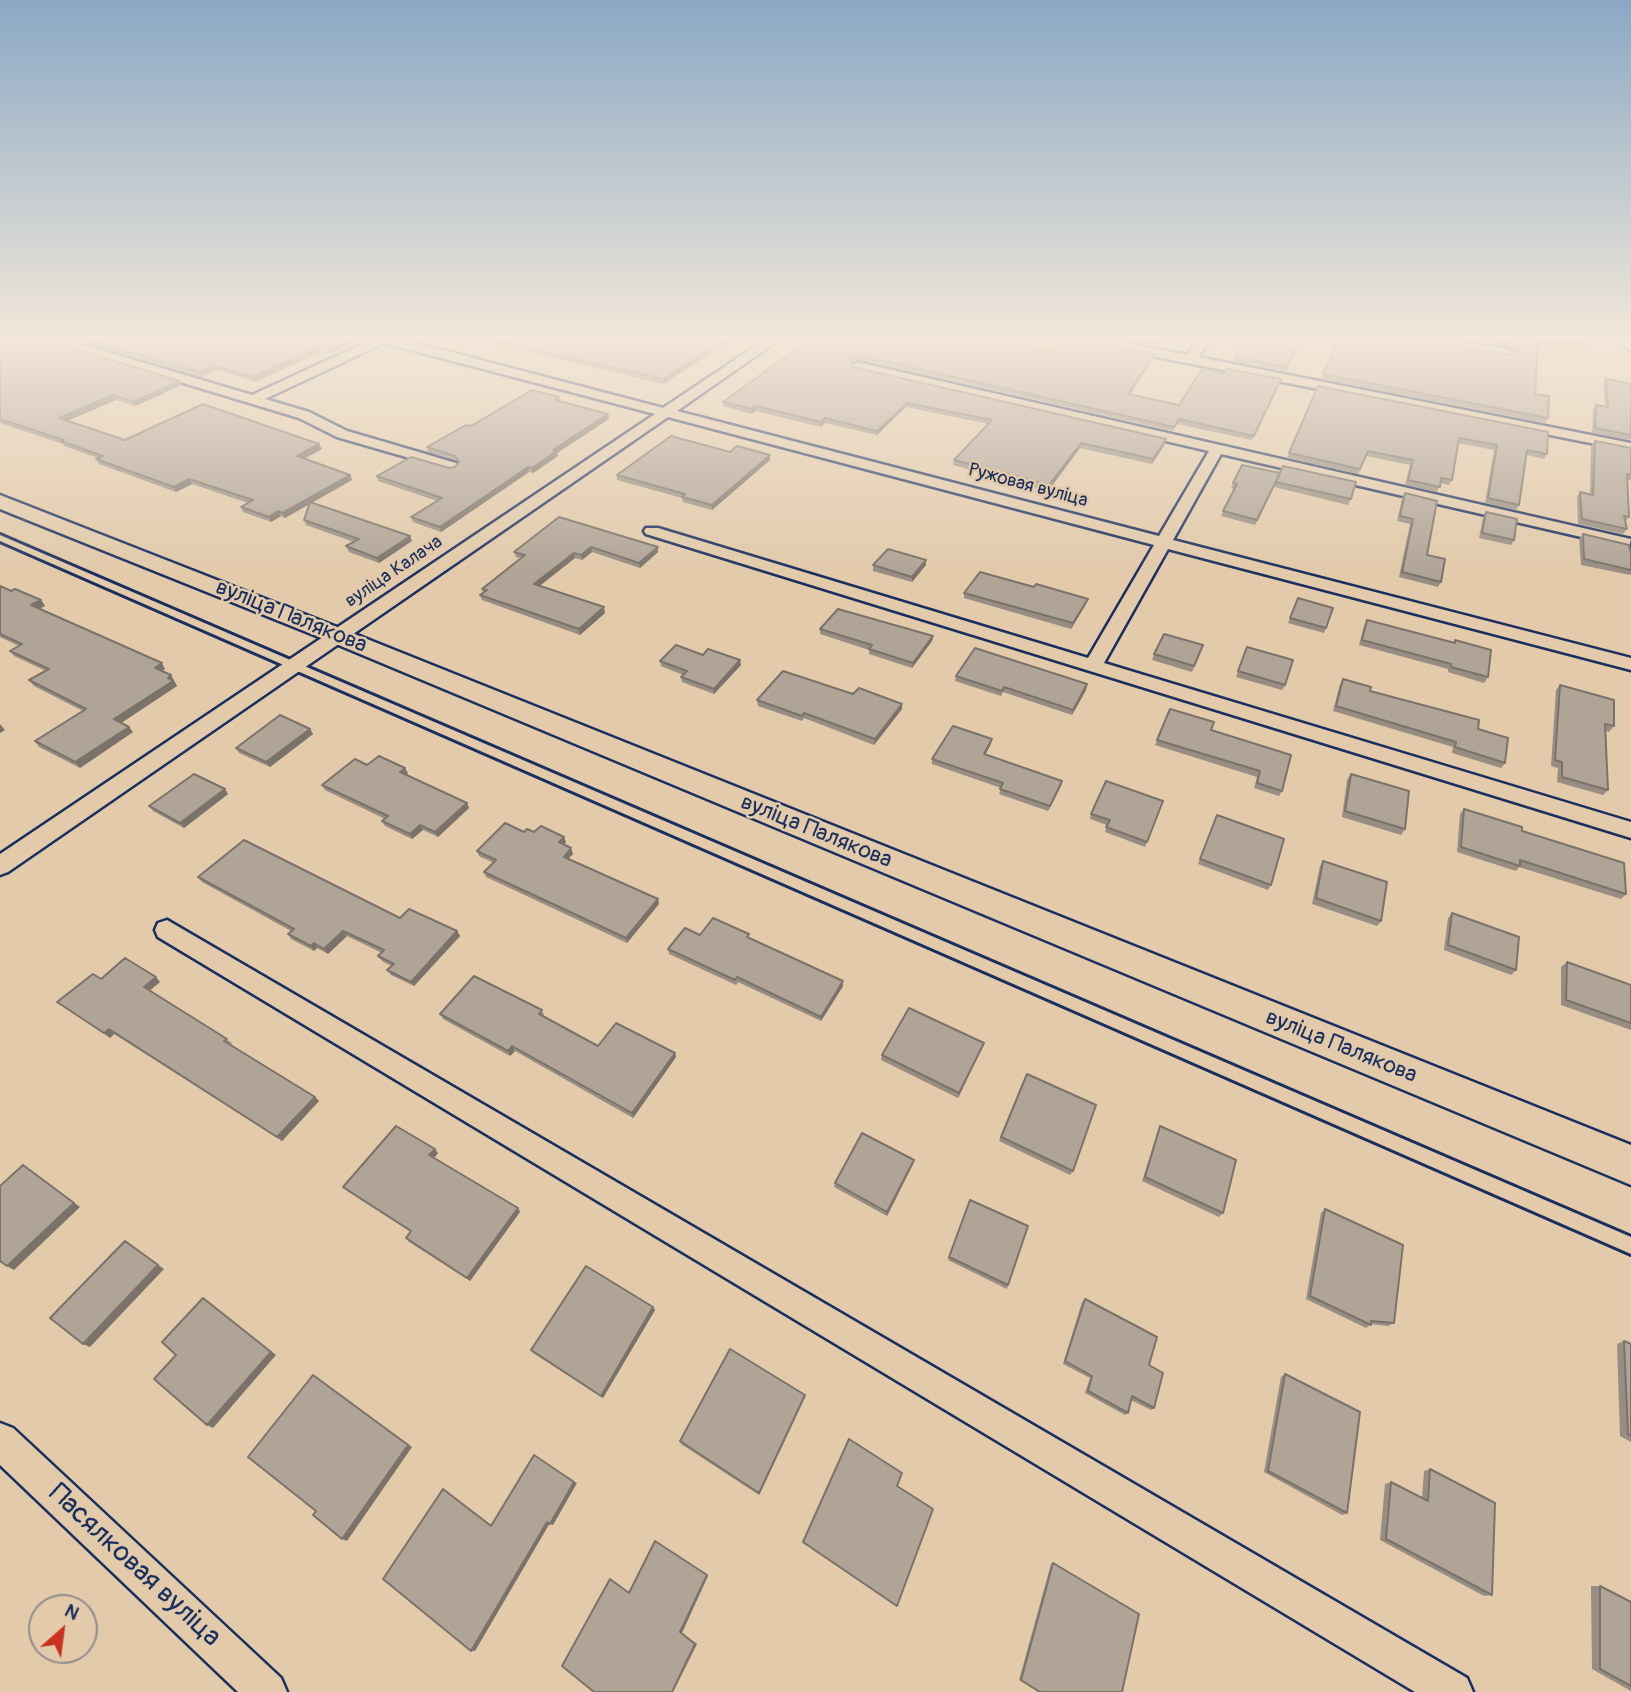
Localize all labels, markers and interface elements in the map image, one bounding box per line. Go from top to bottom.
street label: Ружовая вуліца [966,459,1090,513]
street label: вуліца Калача [341,531,447,613]
street label: вуліца Палякова [211,574,371,660]
street label: вуліца Палякова [736,789,896,875]
street label: вуліца Палякова [1261,1004,1421,1090]
street label: Пасялковая вуліца [41,1478,227,1654]
north arrow [28,1594,98,1664]
text: N [61,1599,83,1626]

